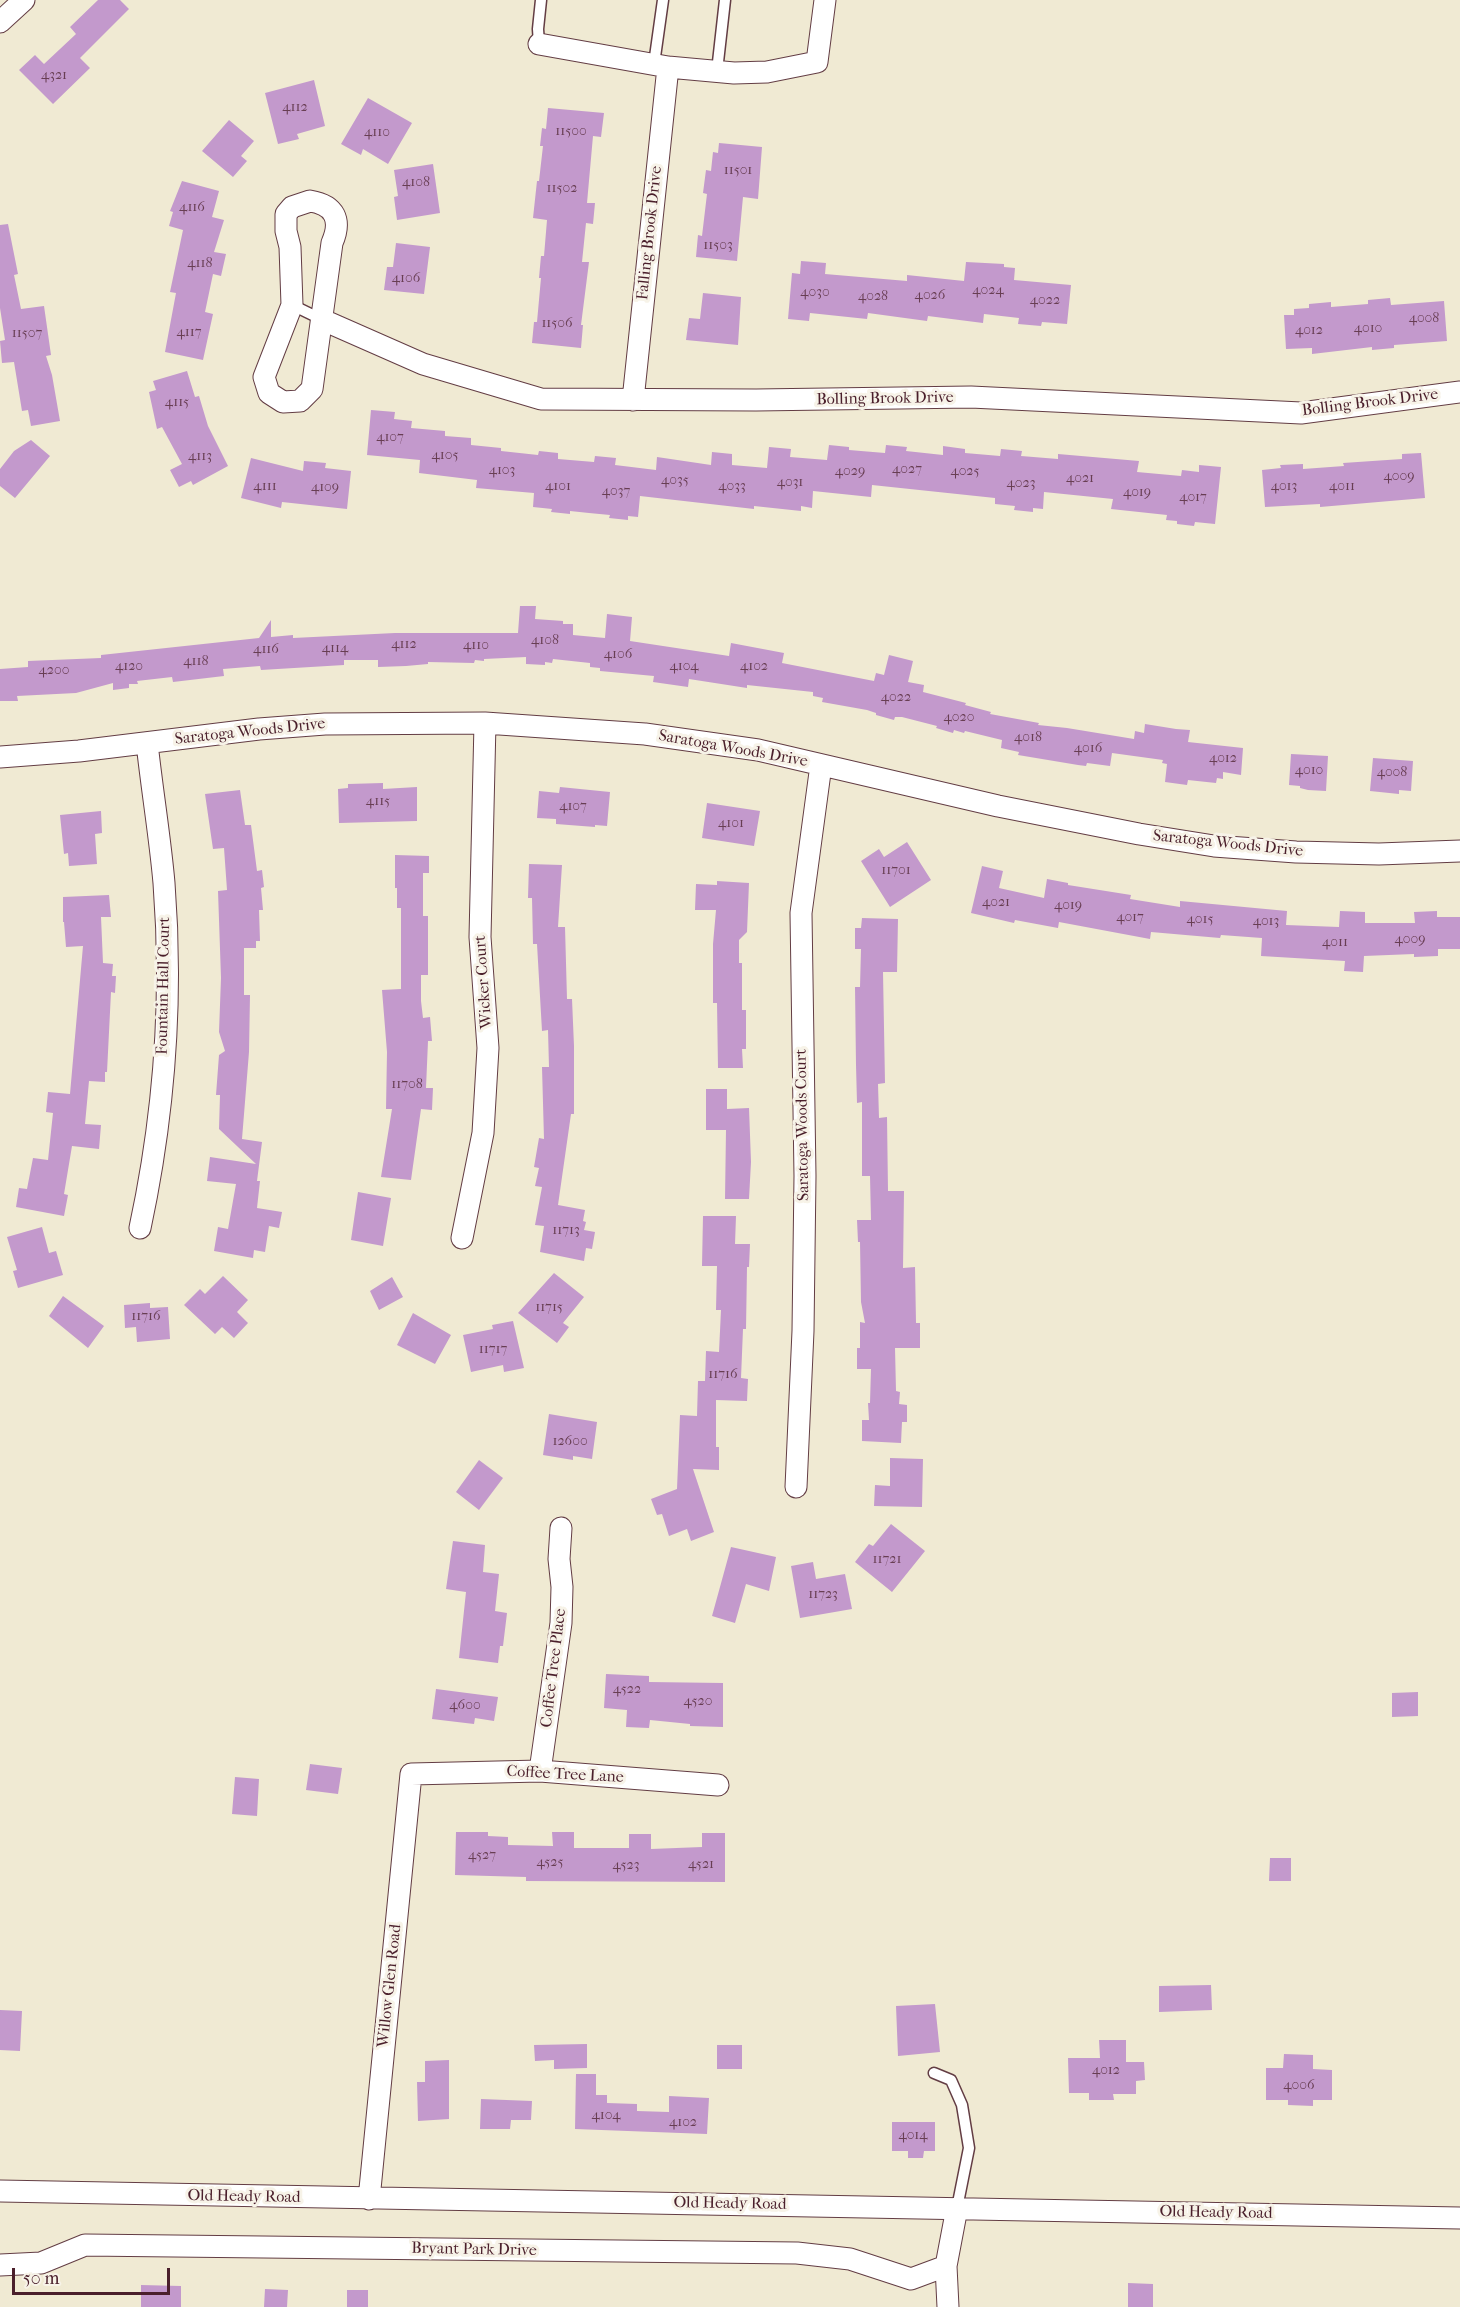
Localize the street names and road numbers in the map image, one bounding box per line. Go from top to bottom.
street label: Falling Brook Drive [633,165,667,301]
street label: Bolling Brook Drive [1301,385,1439,421]
street label: Bolling Brook Drive [816,388,954,410]
street label: Saratoga Woods Drive [174,715,326,749]
street label: Saratoga Woods Drive [657,726,809,772]
street label: Saratoga Woods Drive [1152,827,1304,861]
street label: Fountain Hall Court [153,917,175,1055]
street label: Wicker Court [471,935,497,1029]
street label: Saratoga Woods Court [792,1049,814,1201]
street label: Coffee Tree Place [537,1607,571,1729]
street label: Coffee Tree Lane [506,1762,624,1788]
street label: Willow Glen Road [374,1923,406,2049]
street label: Old Heady Road [187,2186,301,2208]
street label: Old Heady Road [673,2193,787,2215]
street label: Old Heady Road [1159,2202,1273,2224]
street label: Bryant Park Drive [411,2239,537,2261]

